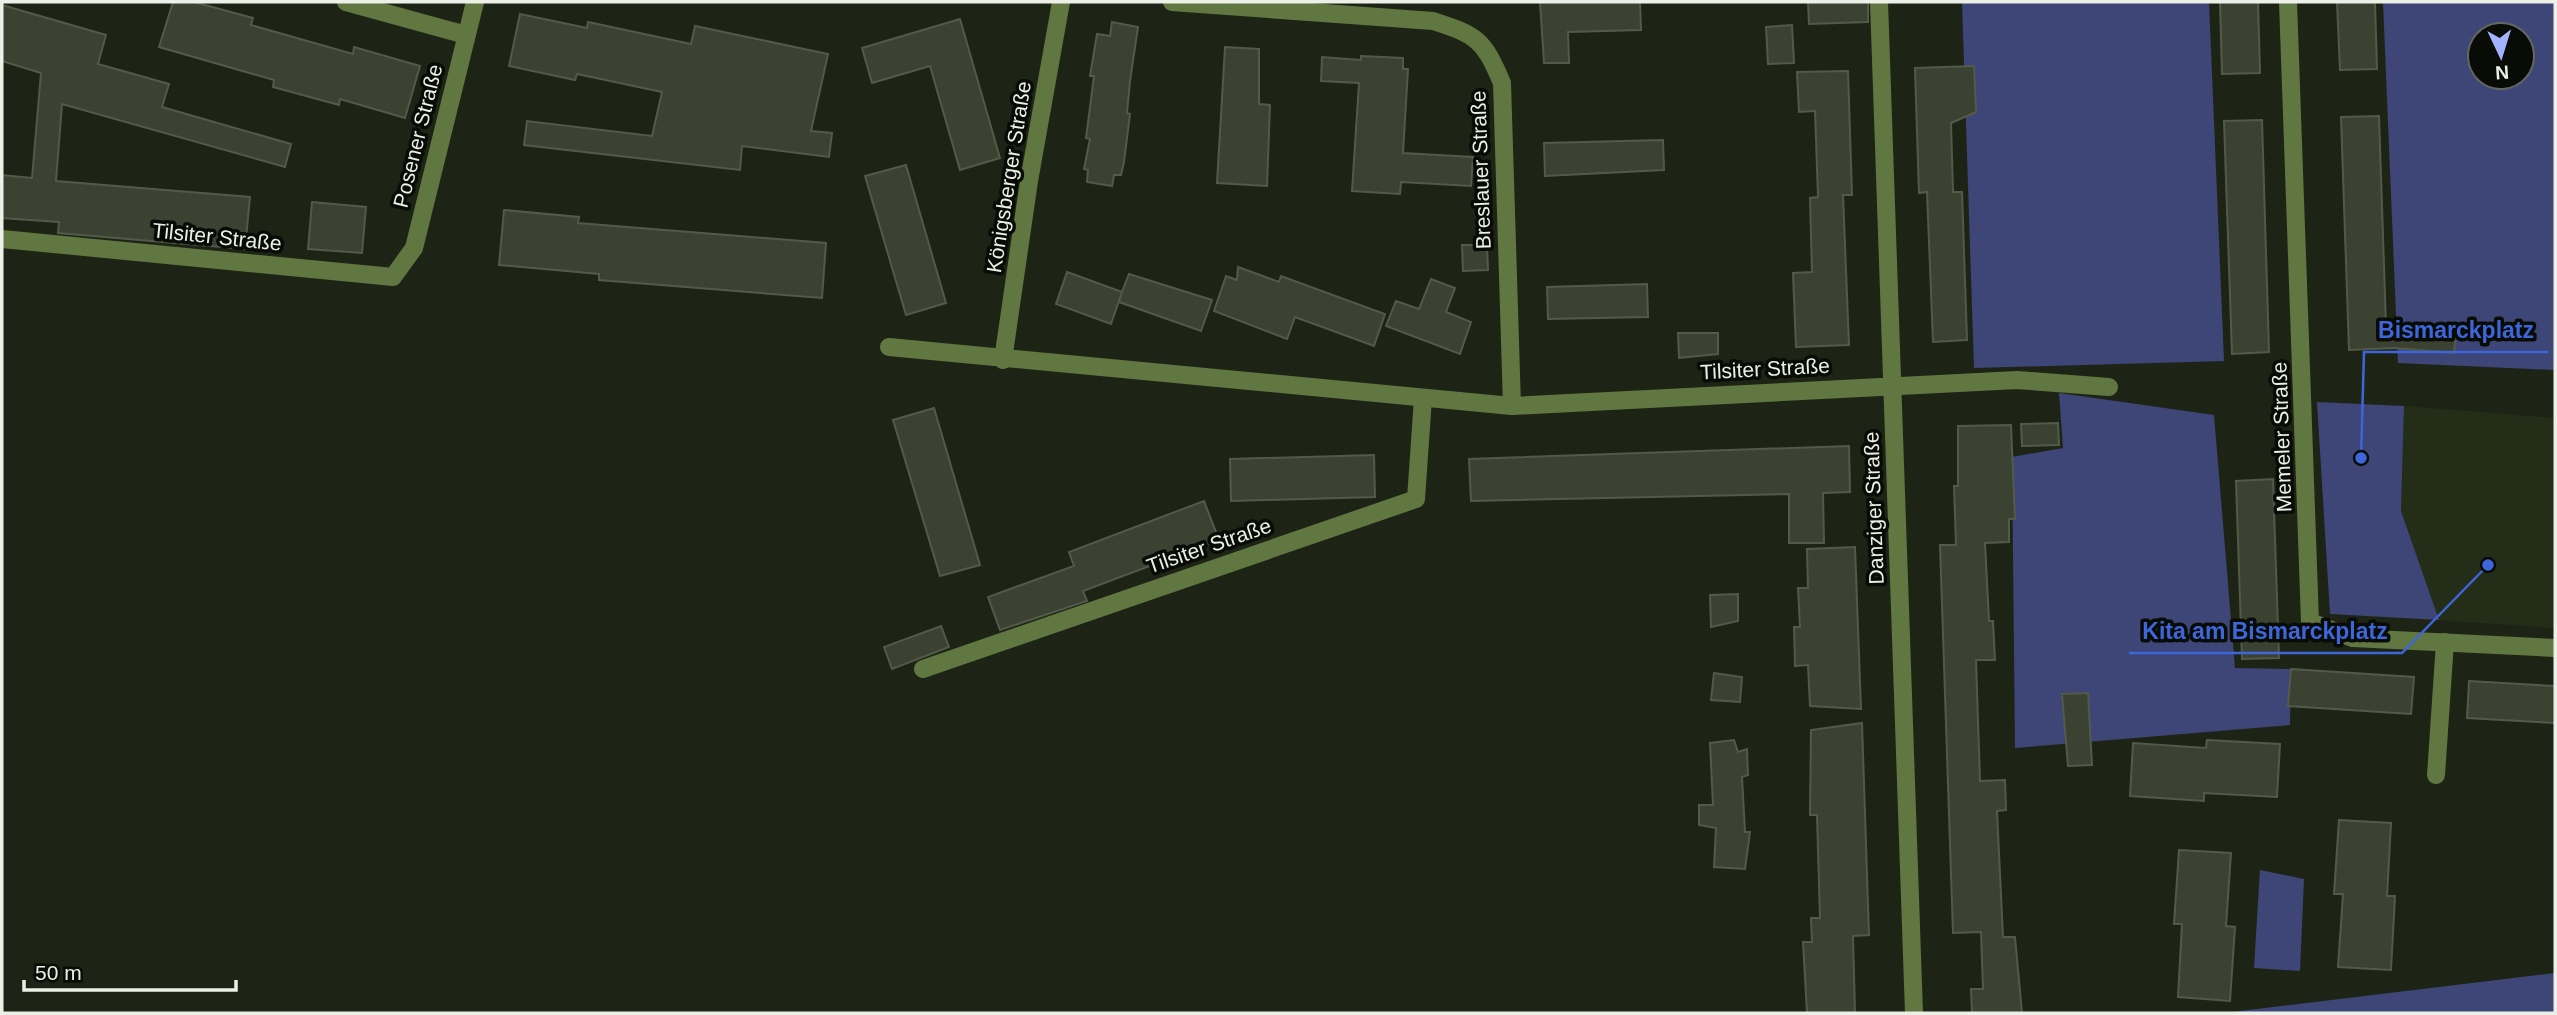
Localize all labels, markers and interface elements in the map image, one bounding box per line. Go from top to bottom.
north arrow [2466,21,2536,91]
street label: Posener Straße [389,62,446,210]
text: N [2495,62,2510,83]
street label: Königsberger Straße [982,79,1035,274]
street label: Breslauer Straße [1466,90,1495,250]
street label: Tilsiter Straße [151,218,283,255]
callout: Bismarckplatz [2364,308,2548,352]
text: Bismarckplatz [2378,317,2534,343]
street label: Tilsiter Straße [1700,354,1830,383]
street label: Memeler Straße [2267,361,2296,513]
street label: Danziger Straße [1859,431,1888,585]
street label: Tilsiter Straße [1144,514,1274,578]
callout: Kita am Bismarckplatz [2129,609,2402,653]
text: Kita am Bismarckplatz [2142,618,2388,644]
scale bar [24,948,236,992]
text: 50 m [35,961,82,984]

